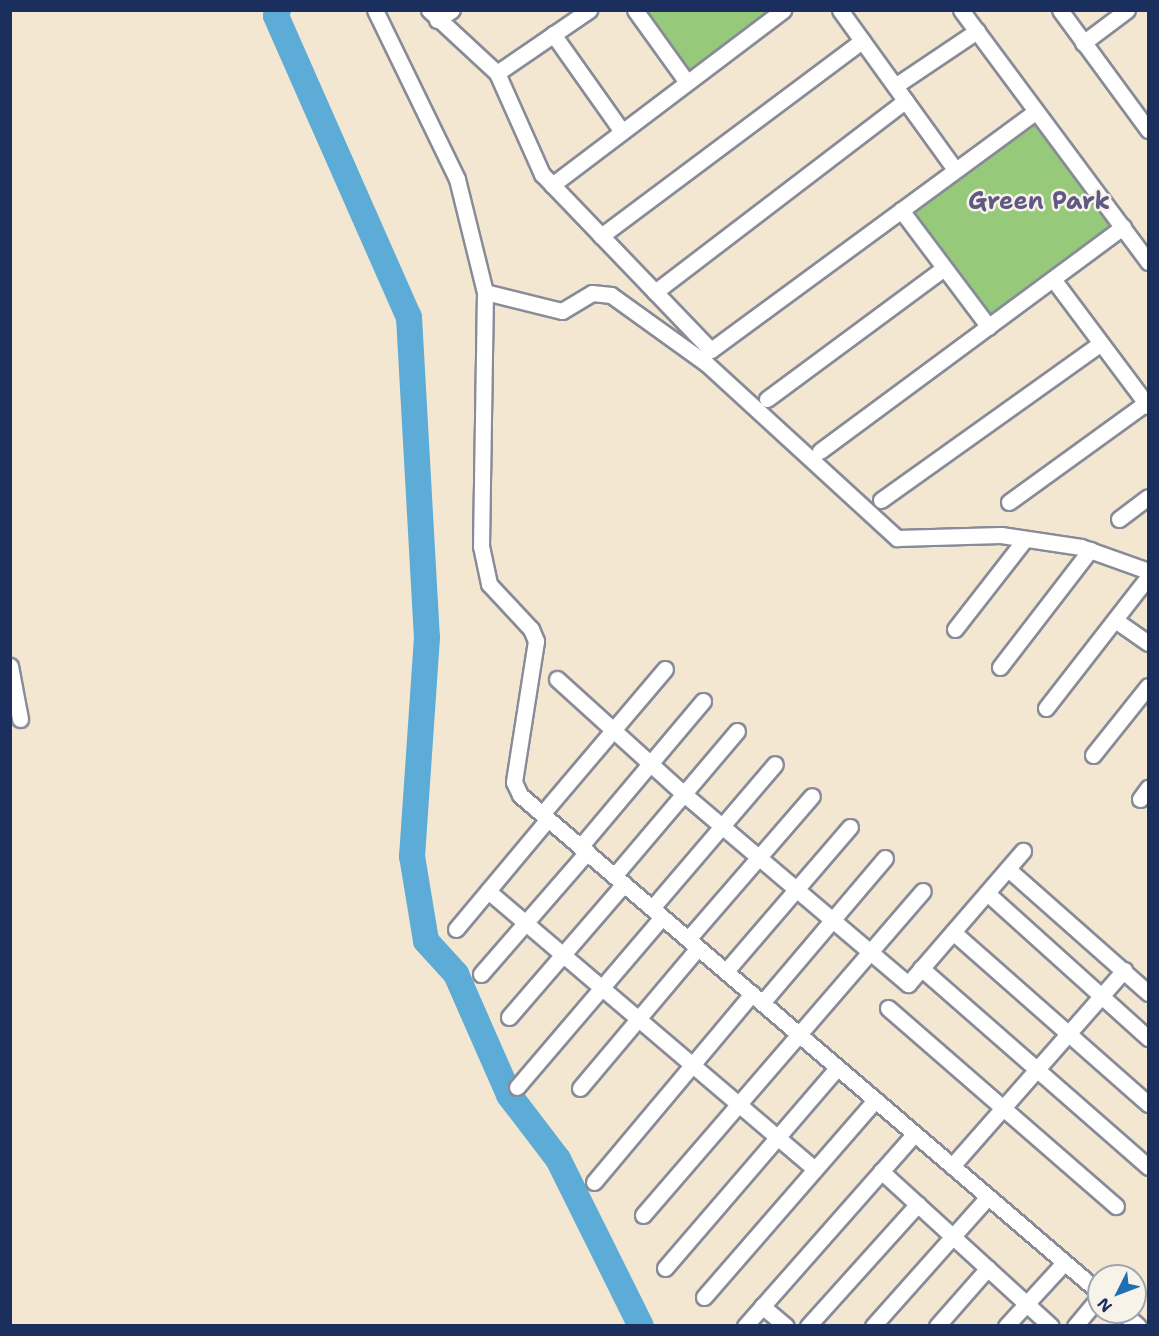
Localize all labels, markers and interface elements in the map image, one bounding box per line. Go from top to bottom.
district label: Green Park [968,188,1110,216]
north arrow [1087,1264,1147,1324]
text: N [1093,1293,1117,1317]

